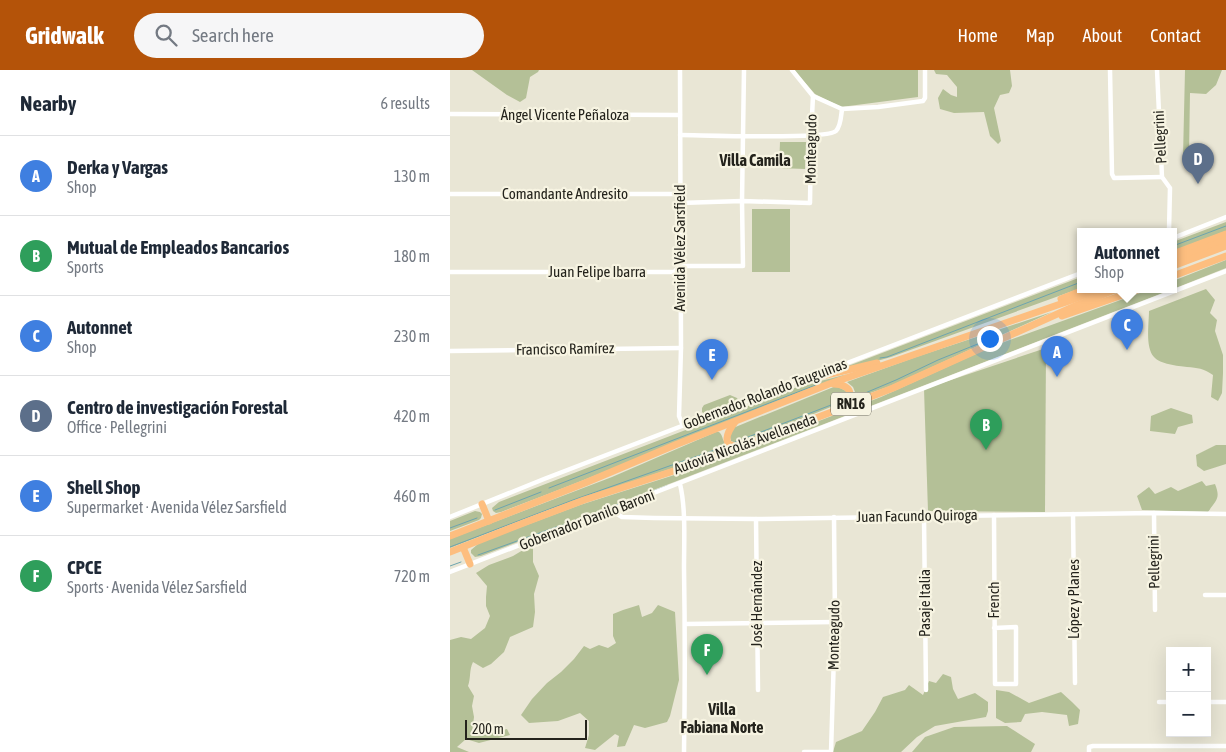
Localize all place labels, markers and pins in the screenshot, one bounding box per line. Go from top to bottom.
pin: D [1182,143,1214,184]
pin: C [1111,309,1143,350]
pin: A [1041,336,1073,377]
pin: E [696,339,728,380]
pin: B [970,409,1002,450]
pin: F [691,634,723,675]

